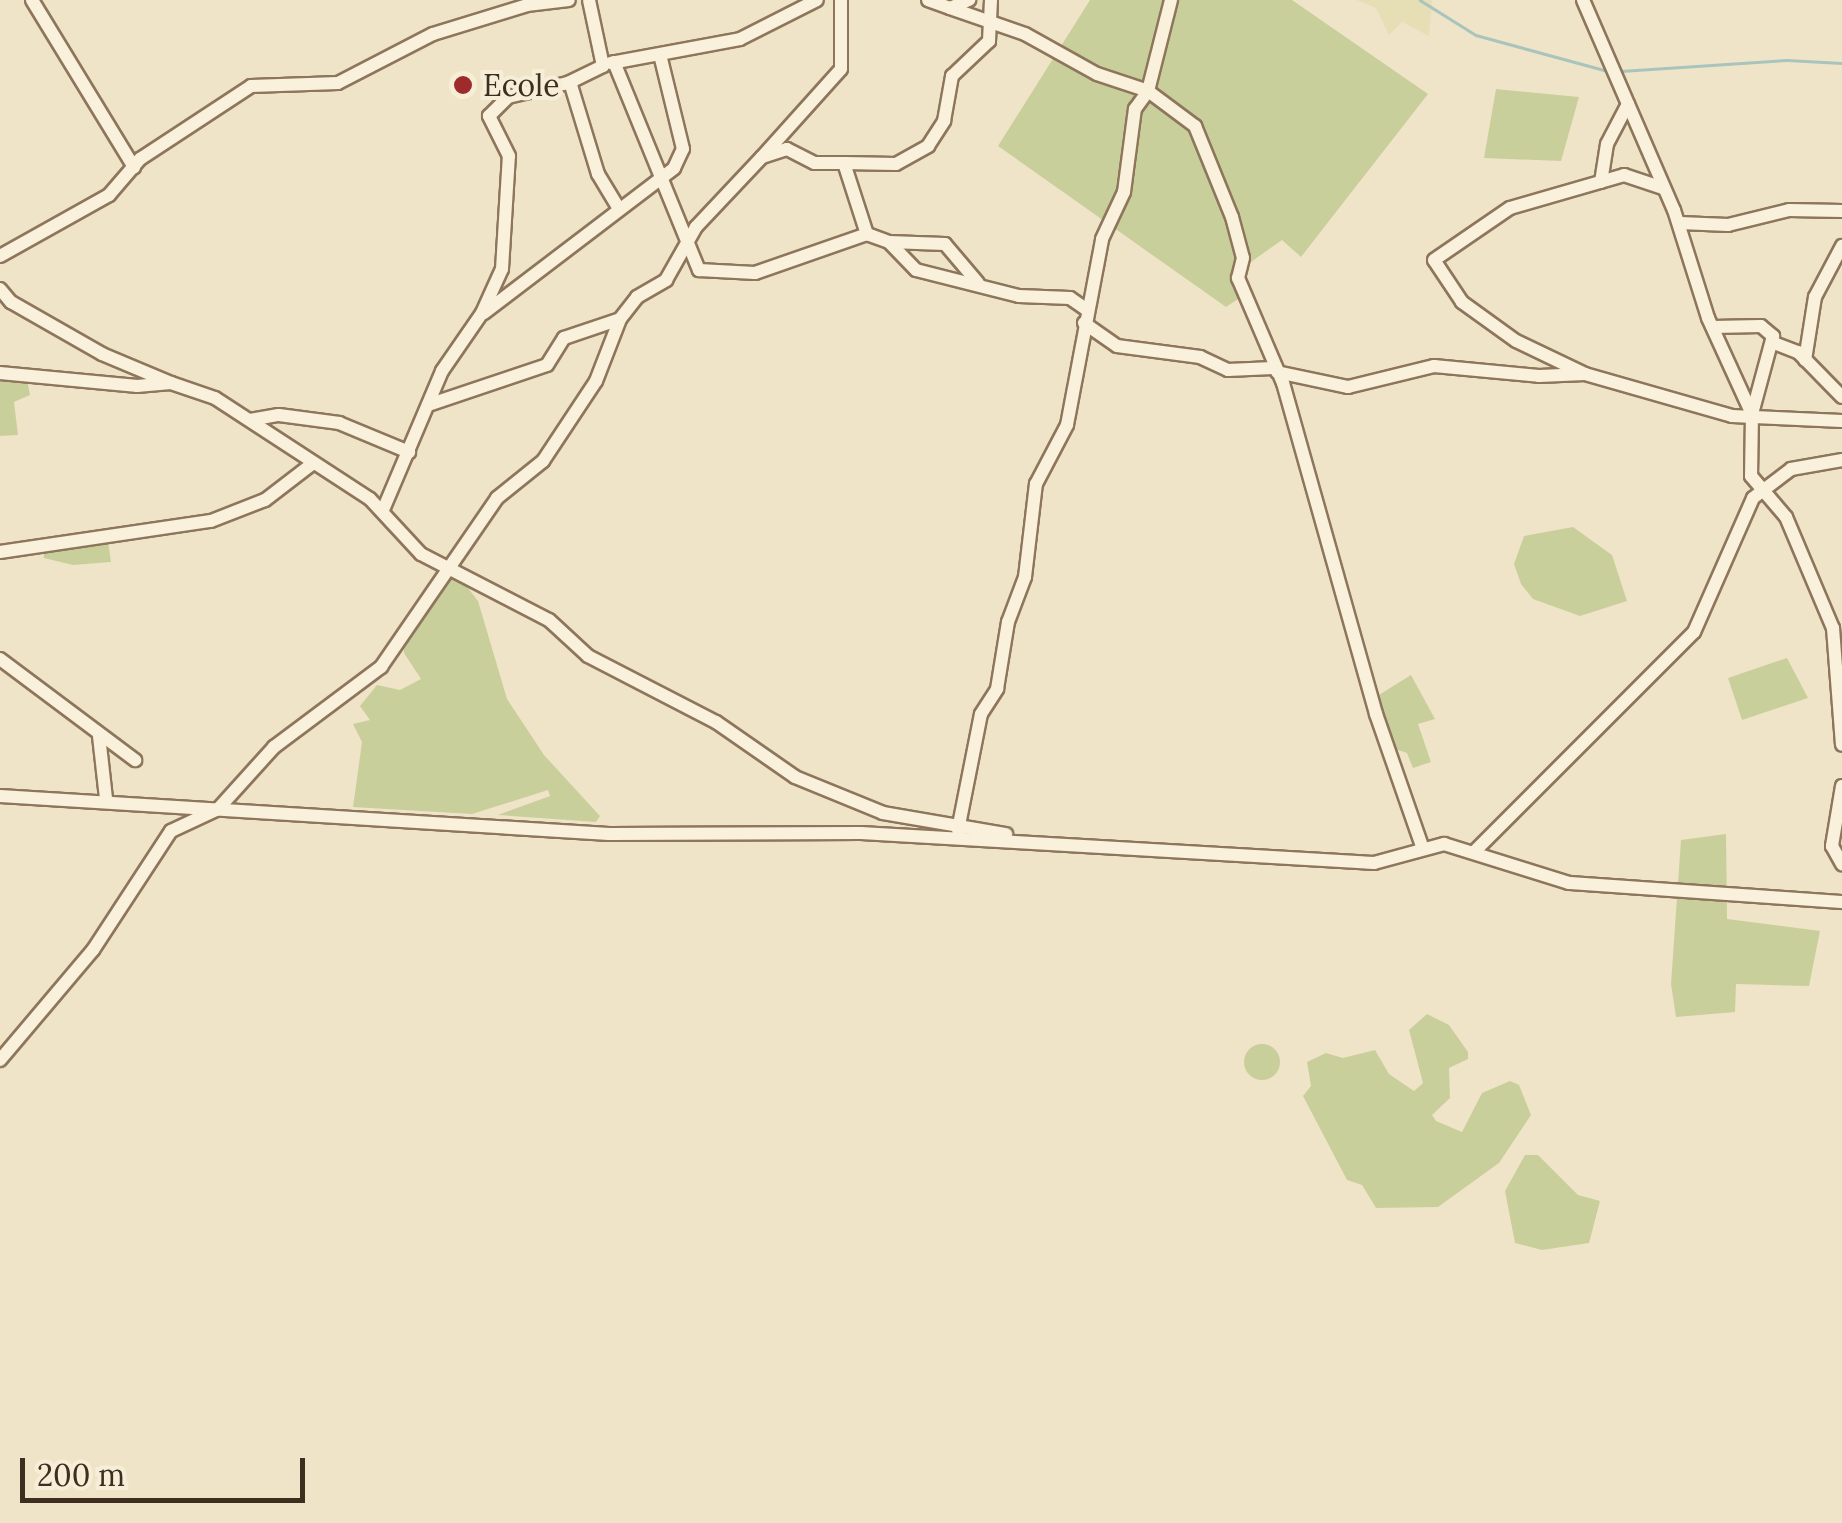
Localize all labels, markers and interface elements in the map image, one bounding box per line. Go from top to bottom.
place label: Ecole [483,67,559,103]
marker: Ecole [452,74,474,96]
scale bar [25,1438,310,1500]
text: 200 m [37,1456,125,1494]

